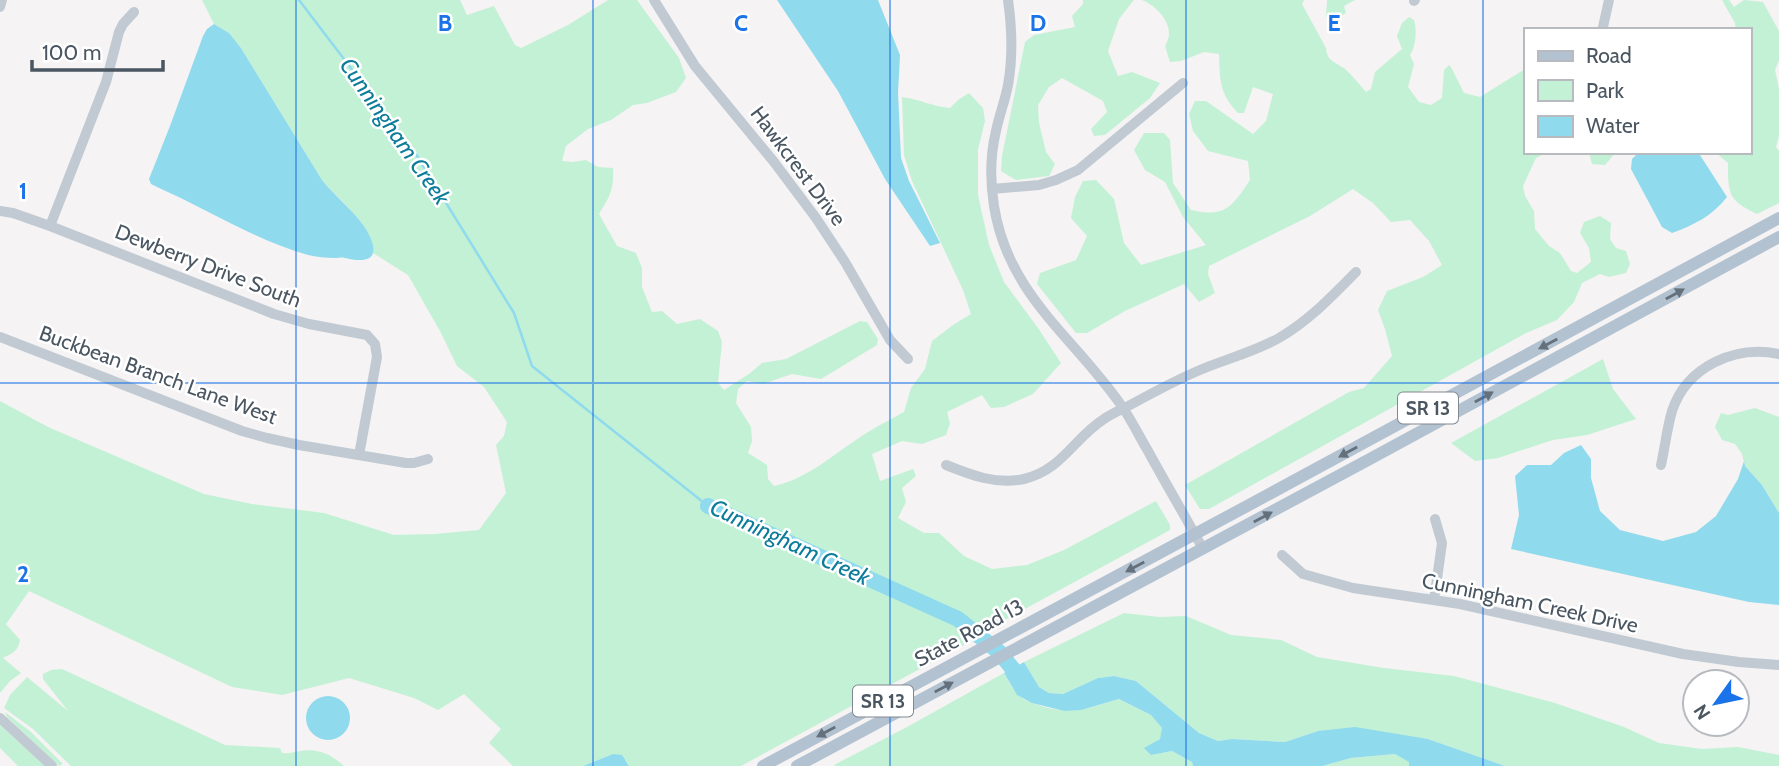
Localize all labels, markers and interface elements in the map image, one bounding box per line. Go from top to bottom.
text: B [438,9,452,37]
text: C [734,9,748,37]
text: D [1030,9,1046,37]
text: E [1327,9,1341,37]
scale bar [32,28,163,72]
legend [1524,28,1751,154]
text: 100 m [42,40,101,65]
text: Road [1586,43,1632,68]
water label: Cunningham Creek [334,52,457,211]
text: Park [1586,78,1624,103]
street label: Hawkcrest Drive [745,101,852,230]
text: Water [1586,113,1640,138]
text: 1 [19,177,27,205]
street label: Dewberry Drive South [112,219,305,313]
one-way arrow [1665,288,1684,300]
street label: Buckbean Branch Lane West [36,320,280,429]
one-way arrow [1538,338,1558,350]
one-way arrow [1475,391,1494,403]
road number: SR 13 [1398,392,1458,424]
one-way arrow [1338,446,1357,458]
water label: Cunningham Creek [706,493,875,592]
one-way arrow [1253,511,1273,522]
text: 2 [17,560,29,588]
one-way arrow [1125,561,1144,573]
street label: Cunningham Creek Drive [1420,567,1641,638]
street label: State Road 13 [910,593,1028,672]
north arrow [1681,668,1751,738]
one-way arrow [934,682,954,694]
road number: SR 13 [853,686,913,716]
text: N [1689,700,1715,724]
one-way arrow [816,726,836,737]

